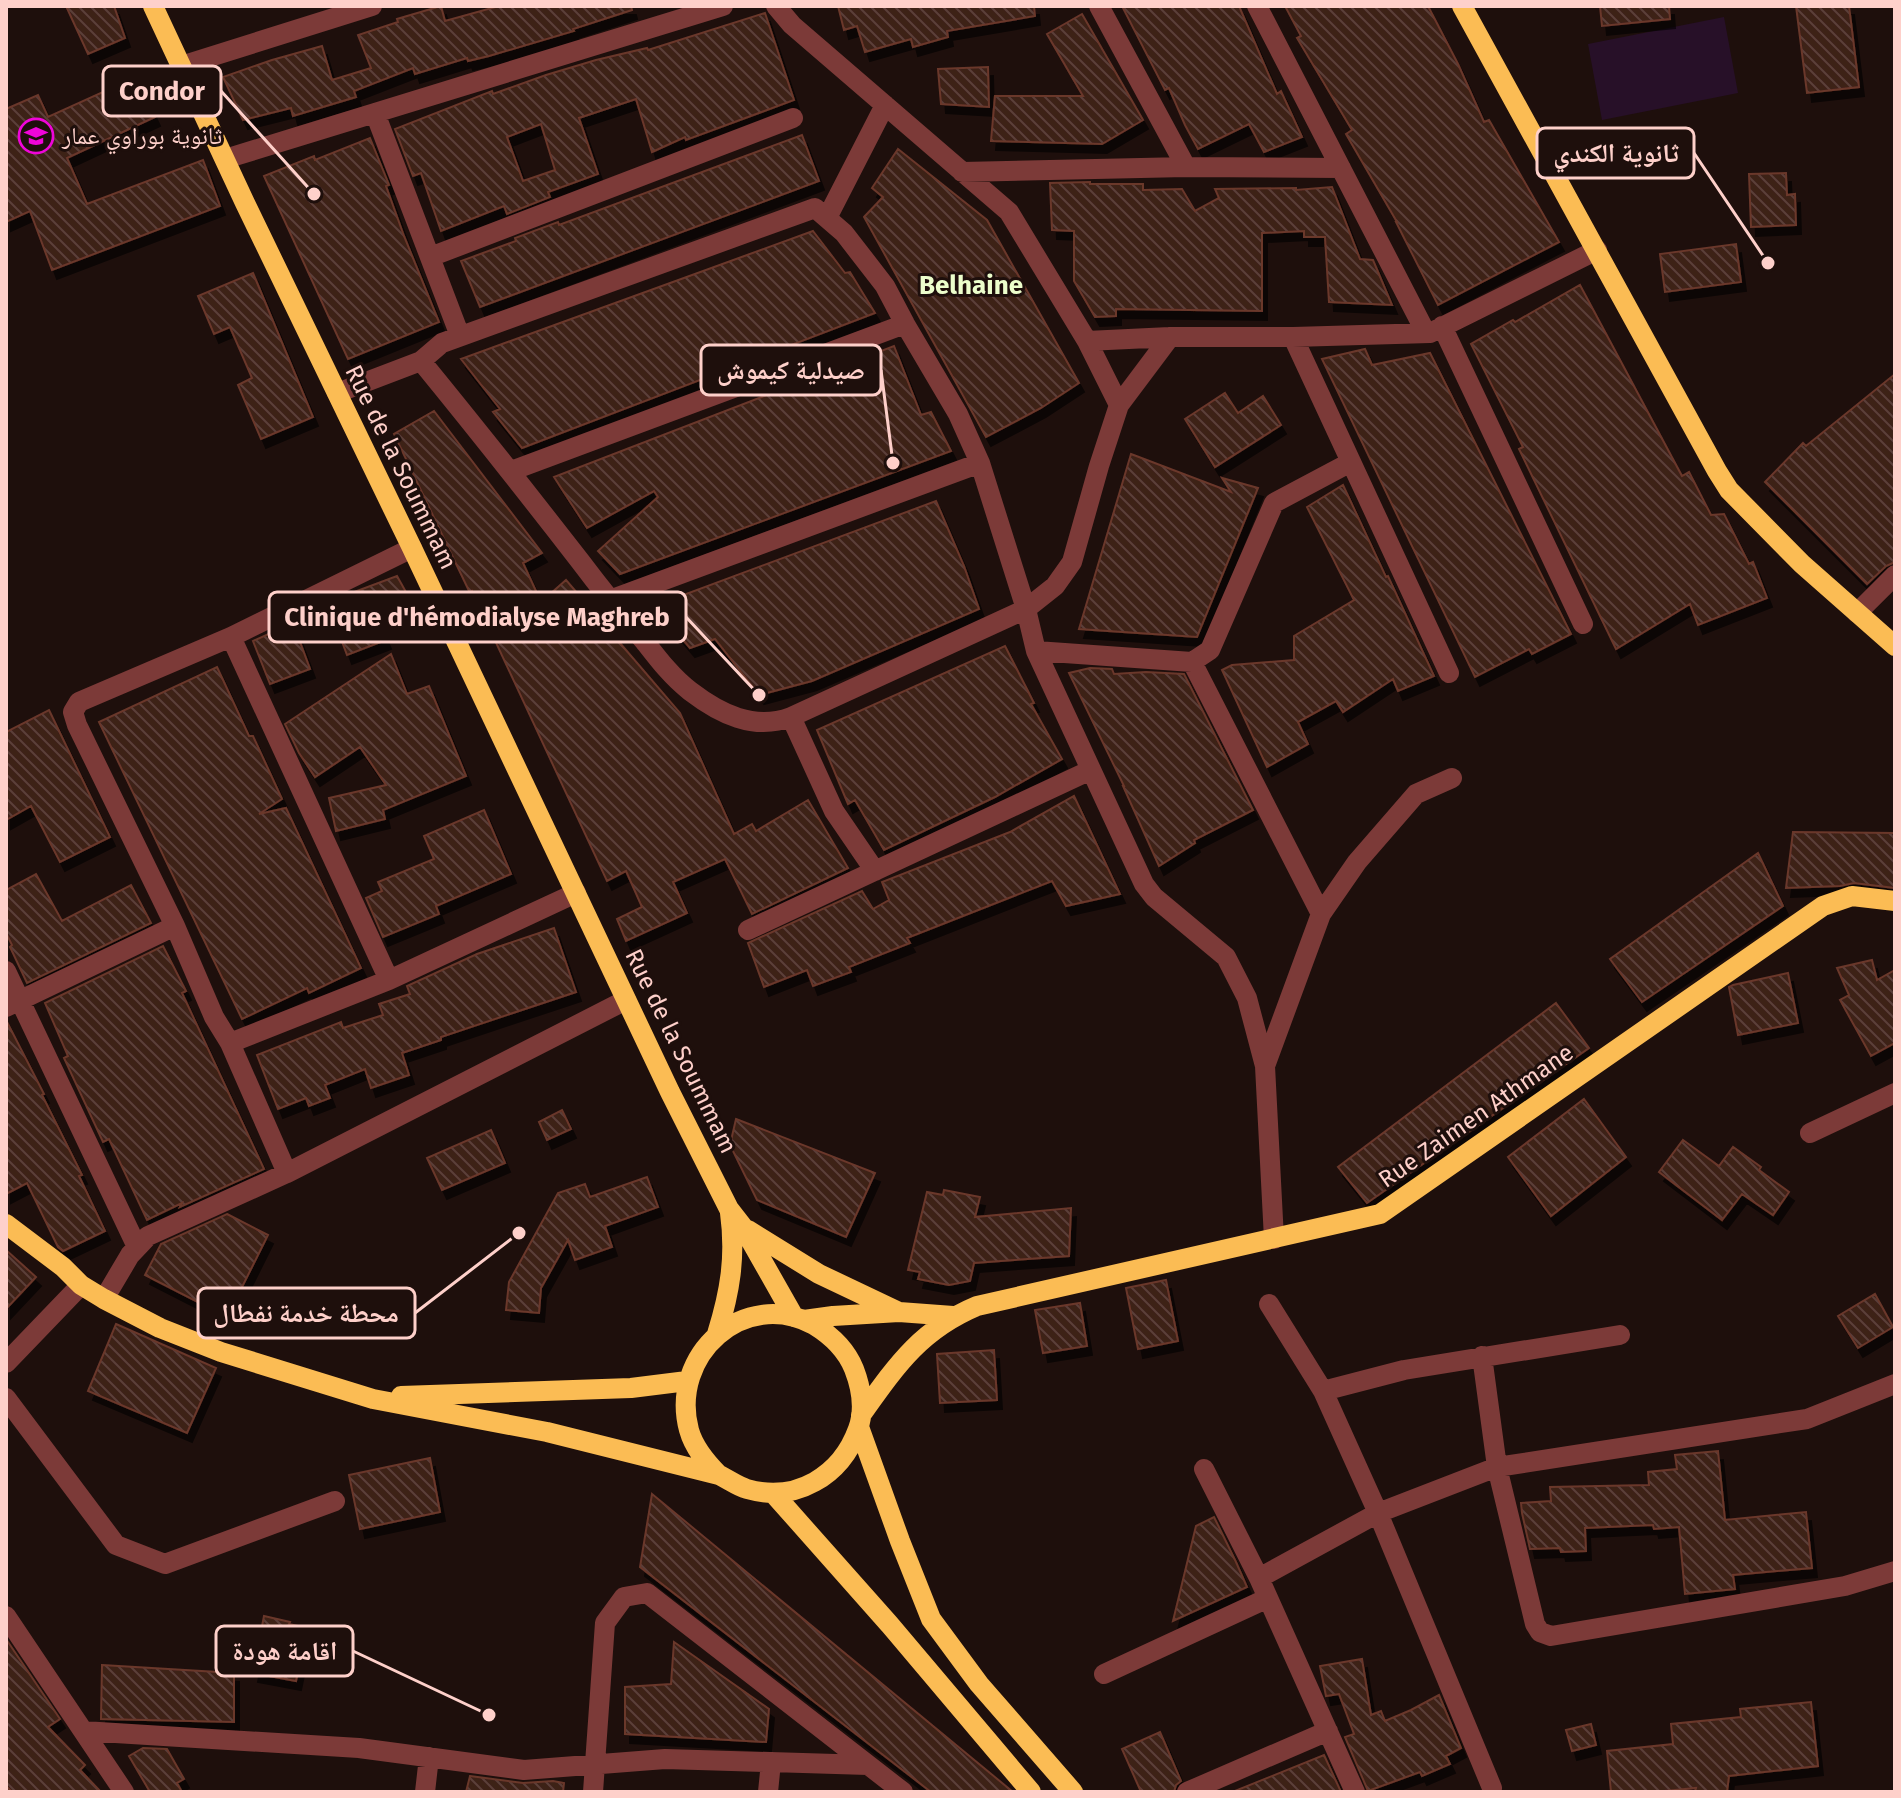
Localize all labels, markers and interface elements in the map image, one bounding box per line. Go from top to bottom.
callout: Condor [103,66,221,116]
text: Condor [119,76,205,107]
school or university icon: ثانوية بوراوي عمار [17,117,55,155]
place label: ثانوية بوراوي عمار [61,122,223,155]
callout: ثانوية الكندي [1537,128,1694,178]
text: ثانوية الكندي [1553,138,1679,173]
district label: Belhaine [919,270,1023,301]
callout: صيدلية كيموش [701,345,881,395]
text: صيدلية كيموش [717,355,865,386]
street label: Rue de la Soummam [339,360,463,574]
callout: Clinique d'hémodialyse Maghreb [269,592,686,642]
text: Clinique d'hémodialyse Maghreb [284,602,670,633]
street label: Rue de la Soummam [619,944,743,1158]
street label: Rue Zaimen Athmane [1373,1038,1579,1194]
callout: محطة خدمة نفطال [198,1288,415,1338]
text: محطة خدمة نفطال [213,1298,399,1329]
callout: اقامة هودة [216,1626,353,1676]
text: اقامة هودة [232,1636,338,1667]

